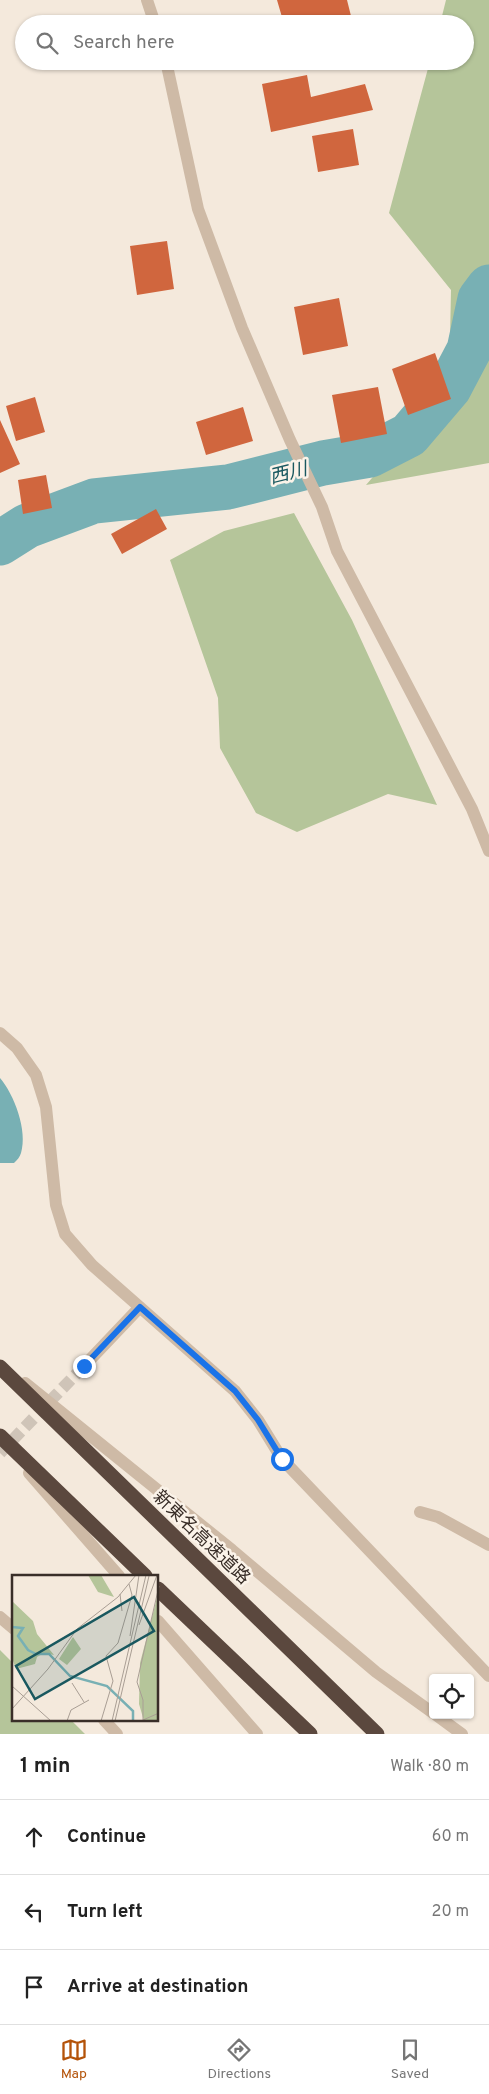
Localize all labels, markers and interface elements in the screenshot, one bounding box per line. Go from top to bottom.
search box [15,15,474,70]
icon: search [33,29,61,57]
text: Search here [73,31,175,55]
water label: 西川 [267,457,312,490]
route end [73,1355,96,1378]
route start [271,1448,294,1471]
street label: 新東名高速道路 [148,1486,254,1590]
inset map [12,1575,159,1722]
map controls [429,1674,474,1719]
button: locate [429,1674,474,1719]
text: 1 min [20,1753,70,1780]
text: Walk · 80 m [390,1757,469,1777]
icon: ahead [20,1823,48,1851]
text: Continue [67,1825,146,1849]
text: 60 m [432,1827,469,1847]
icon: left [20,1898,48,1926]
text: Turn left [67,1900,143,1924]
text: 20 m [432,1902,469,1922]
icon: arrive [20,1973,48,2001]
text: Arrive at destination [67,1975,248,1999]
tab: Map [60,2036,88,2083]
tab: Directions [207,2036,271,2083]
tab: Saved [391,2036,429,2083]

